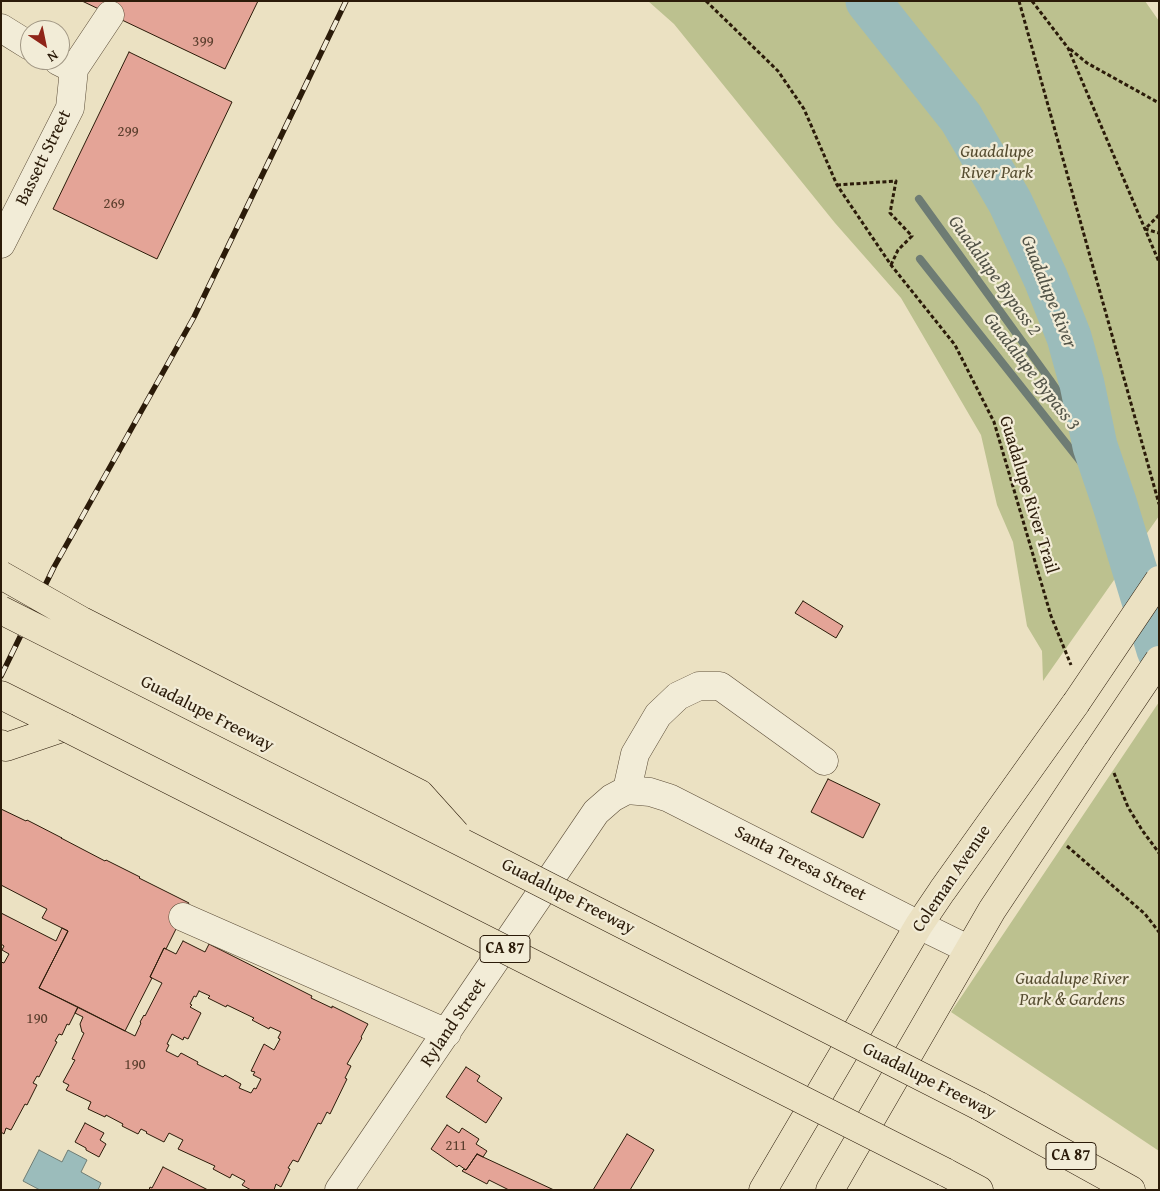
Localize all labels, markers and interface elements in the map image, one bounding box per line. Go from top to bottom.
north arrow [20,20,70,70]
house number: 399 [192,33,214,51]
text: N [43,46,62,68]
street label: Bassett Street [12,107,76,209]
house number: 299 [117,123,139,141]
park label: Guadalupe River Park [960,141,1034,183]
house number: 269 [103,195,125,213]
water label: Guadalupe Bypass 2 [943,211,1045,341]
water label: Guadalupe River [1015,232,1081,352]
water label: Guadalupe Bypass 3 [978,309,1084,435]
street label: Guadalupe River Trail [994,414,1062,576]
street label: Guadalupe Freeway [137,671,277,757]
street label: Coleman Avenue [908,821,996,937]
street label: Santa Teresa Street [731,822,869,906]
street label: Guadalupe Freeway [498,854,638,940]
road number: CA 87 [480,936,530,962]
park label: Guadalupe River Park & Gardens [1015,968,1129,1011]
street label: Ryland Street [416,975,492,1071]
house number: 190 [26,1010,48,1028]
street label: Guadalupe Freeway [859,1038,999,1124]
house number: 190 [124,1056,146,1074]
house number: 211 [445,1137,467,1155]
road number: CA 87 [1046,1142,1096,1170]

